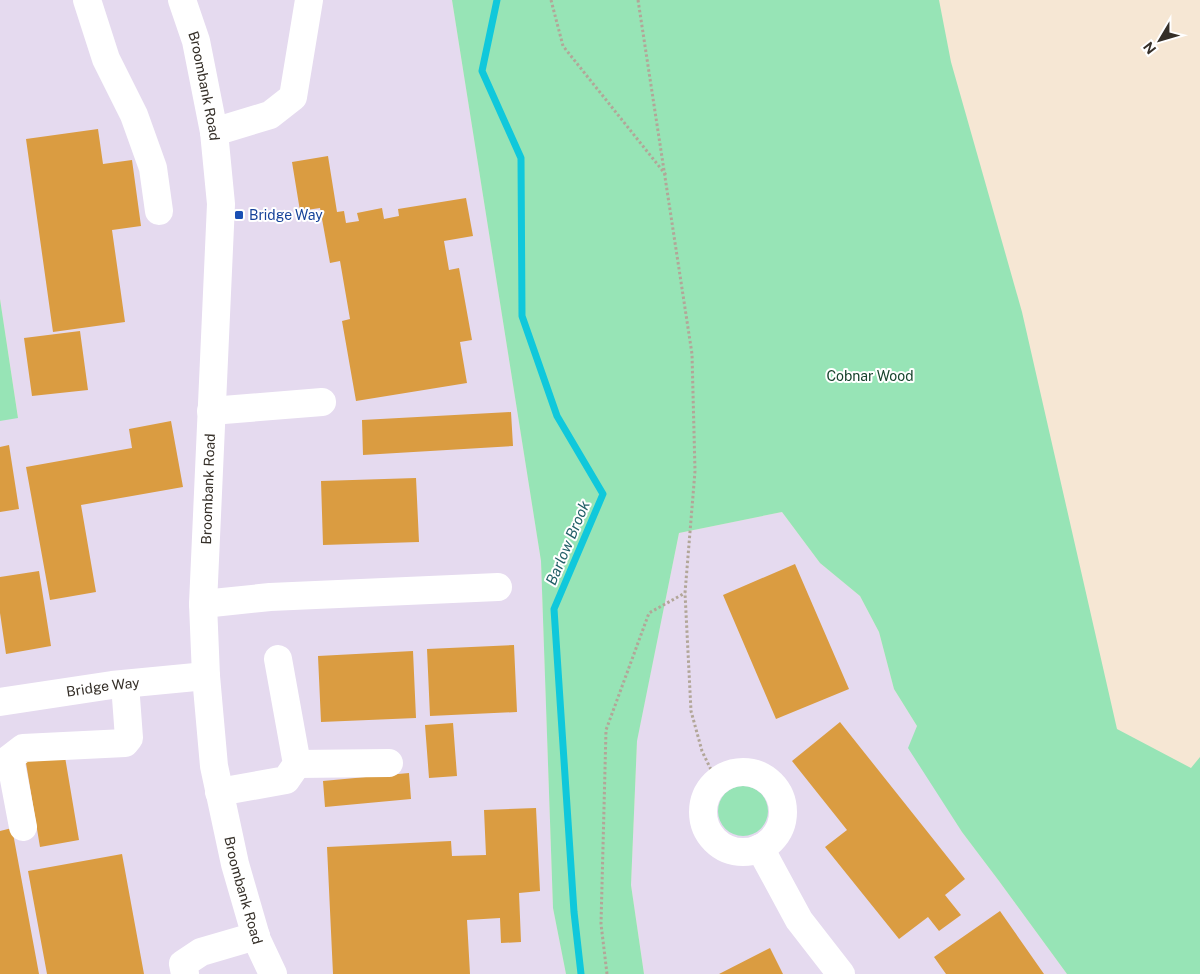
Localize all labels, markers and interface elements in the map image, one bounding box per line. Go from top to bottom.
north arrow [1135,15,1185,65]
street label: Broombank Road [185,29,223,141]
text: N [1140,39,1159,57]
place label: Bridge Way [249,207,323,223]
marker: Bridge Way [233,209,245,221]
park label: Cobnar Wood [826,368,914,384]
street label: Broombank Road [198,433,218,545]
water label: Barlow Brook [542,497,593,587]
street label: Bridge Way [65,674,141,700]
street label: Broombank Road [221,835,266,946]

